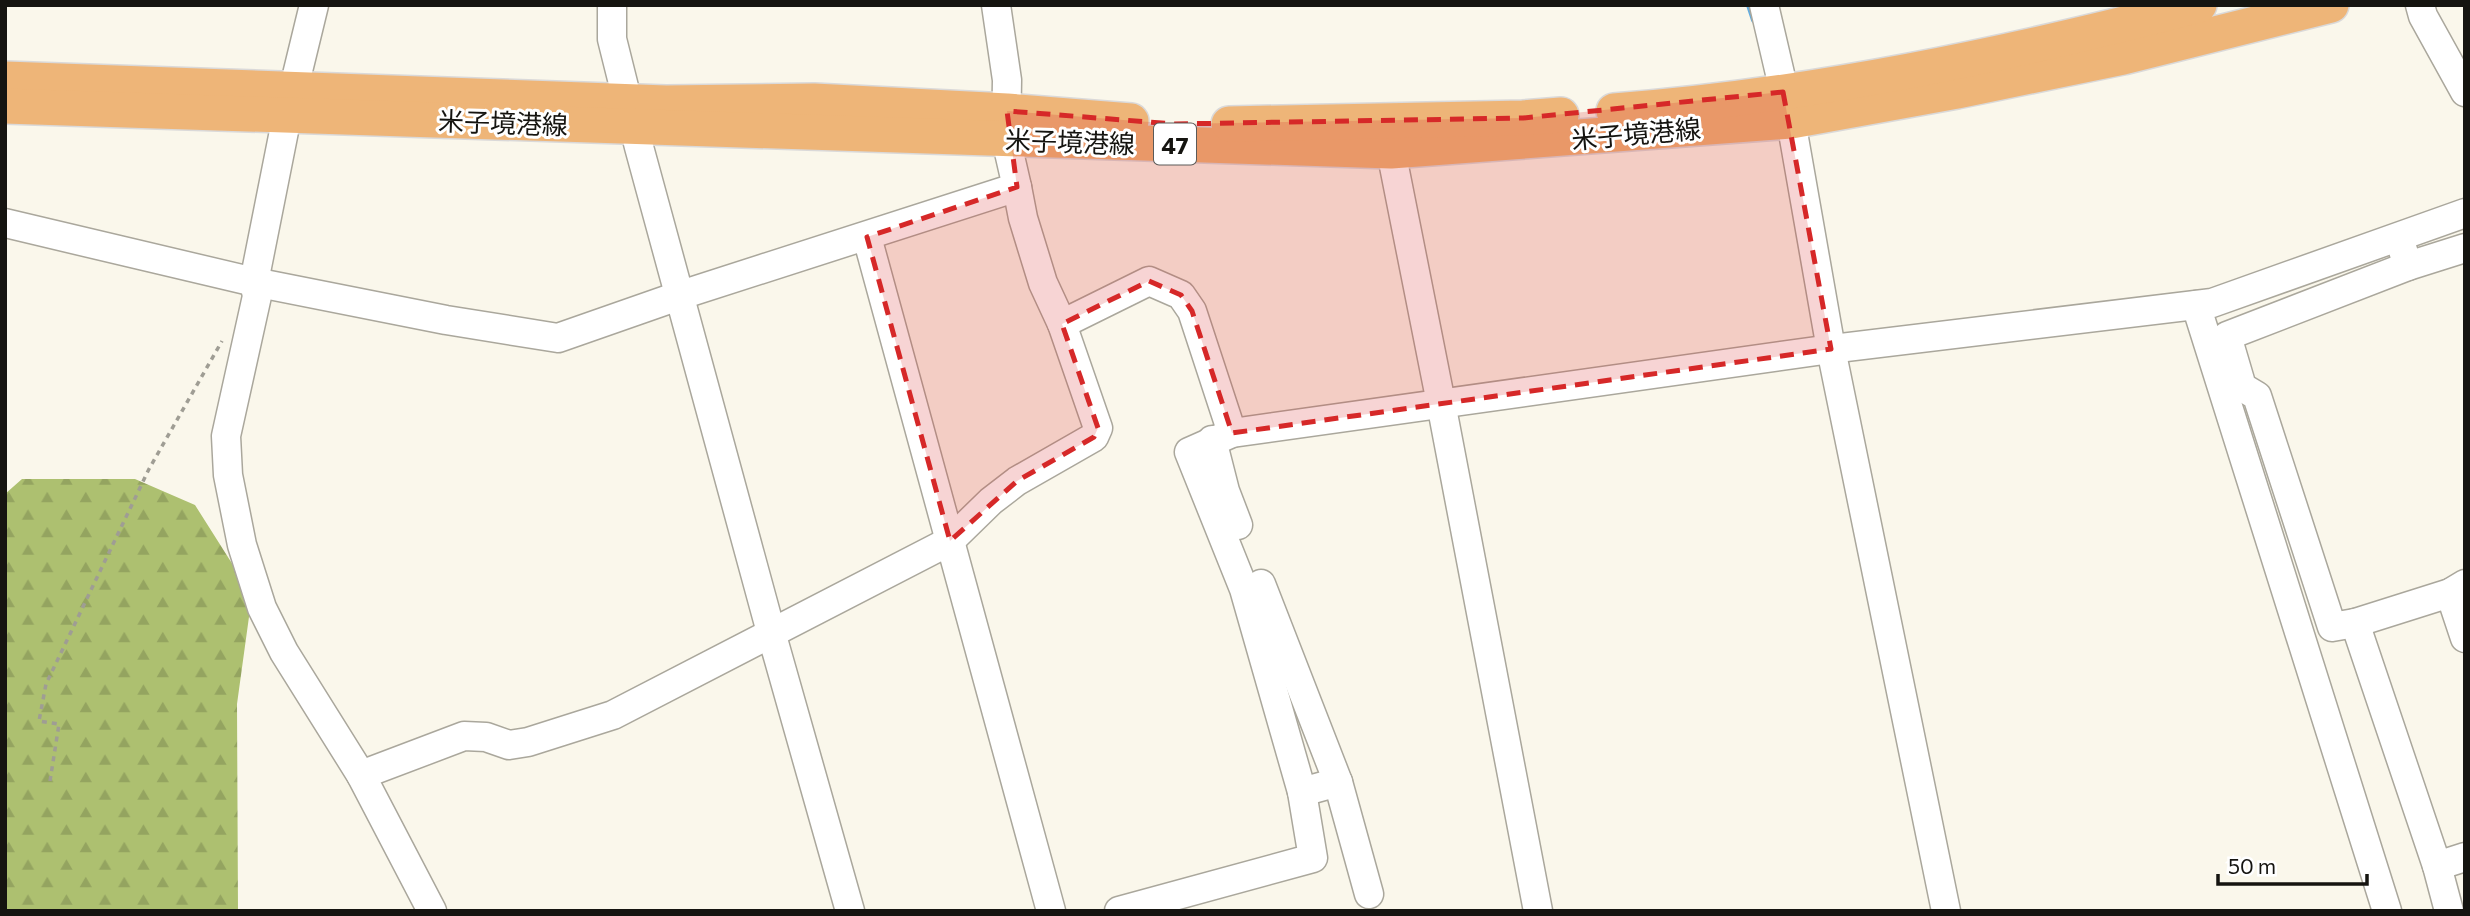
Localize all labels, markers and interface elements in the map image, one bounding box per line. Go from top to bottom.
street label: 米子境港線 [437,104,569,140]
street label: 米子境港線 [1570,112,1702,154]
street label: 米子境港線 [1004,123,1136,159]
road number: 47 [1154,124,1196,164]
scale bar [2218,842,2367,886]
text: 50 m [2228,853,2276,878]

